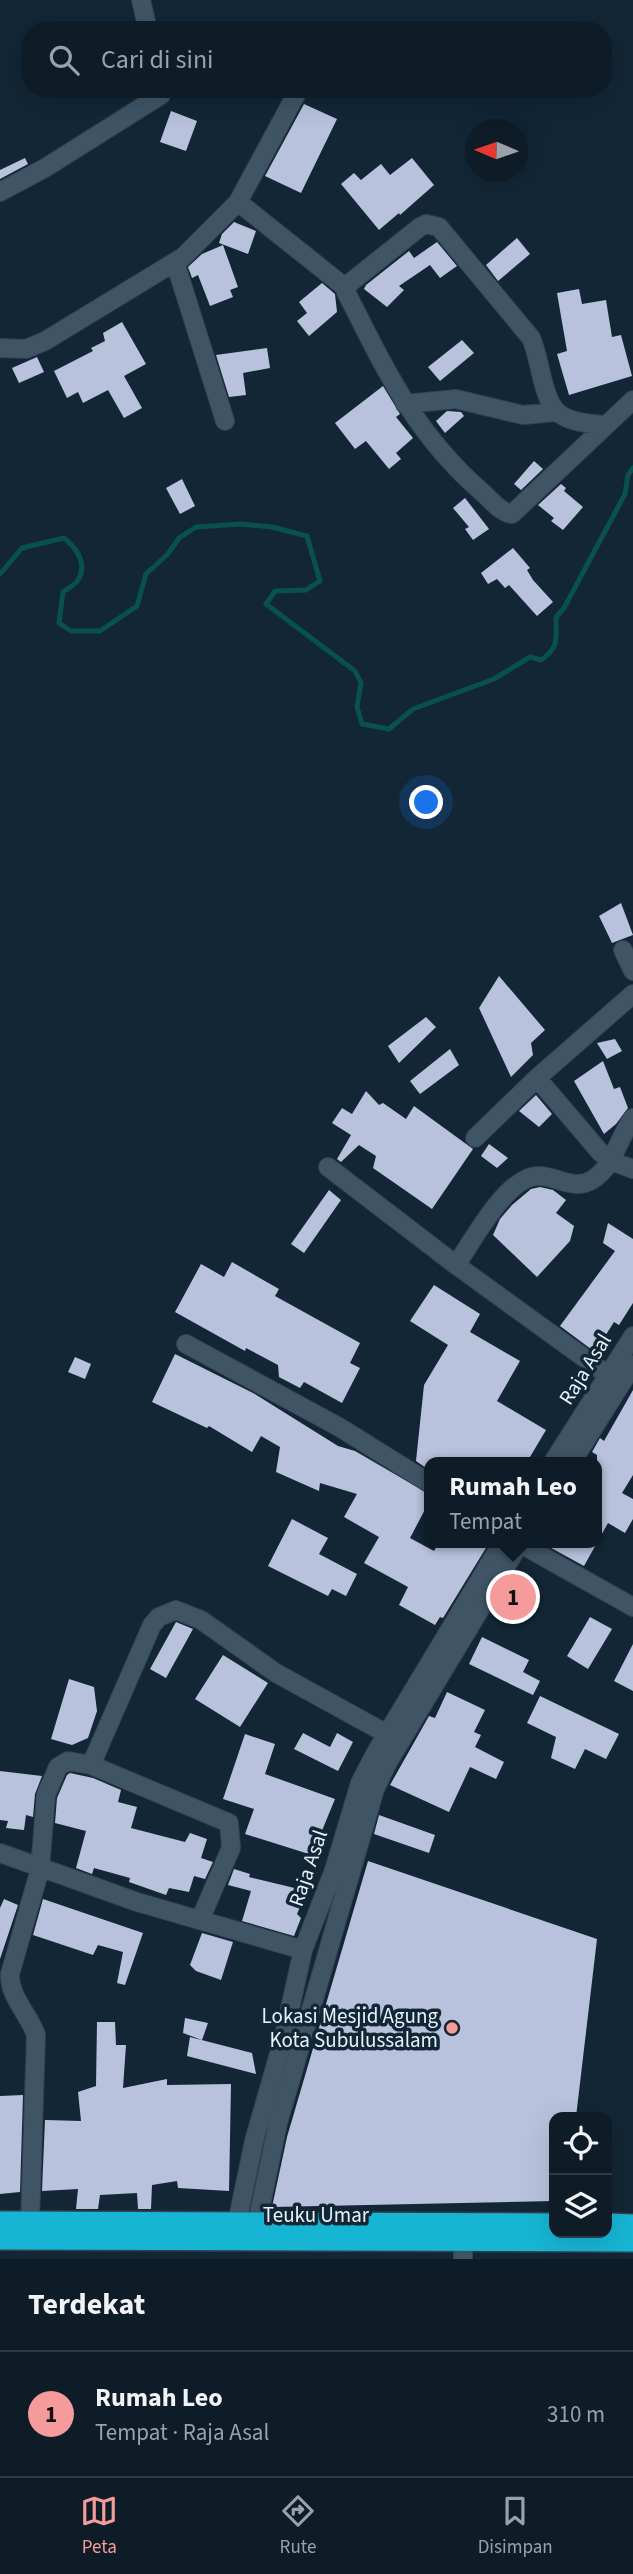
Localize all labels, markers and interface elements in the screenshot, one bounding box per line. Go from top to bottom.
search box [21,21,612,98]
icon: search [45,41,83,79]
text: Cari di sini [101,41,214,78]
north arrow [465,119,528,182]
your location [409,785,443,819]
street label: Raja Asal [551,1328,619,1410]
popup [424,1457,602,1548]
text: Rumah Leo [449,1468,577,1505]
text: Tempat [449,1505,522,1538]
pin: 1 [490,1571,536,1623]
street label: Raja Asal [281,1826,335,1910]
place label: Lokasi Mesjid Agung Kota Subulussalam [262,2001,438,2055]
marker: Lokasi Mesjid Agung Kota Subulussalam [444,2020,460,2036]
map controls [549,2112,612,2238]
button: locate [549,2112,612,2175]
button: layers [549,2175,612,2238]
street label: Teuku Umar [263,2200,370,2230]
text: Terdekat [28,2283,145,2326]
text: Rumah Leo [95,2379,223,2416]
text: 1 [45,2398,57,2431]
text: 310 m [547,2398,605,2431]
text: Tempat · Raja Asal [95,2416,269,2449]
tab: Peta [80,2492,118,2561]
tab: Rute [279,2492,317,2561]
tab: Disimpan [478,2492,553,2561]

